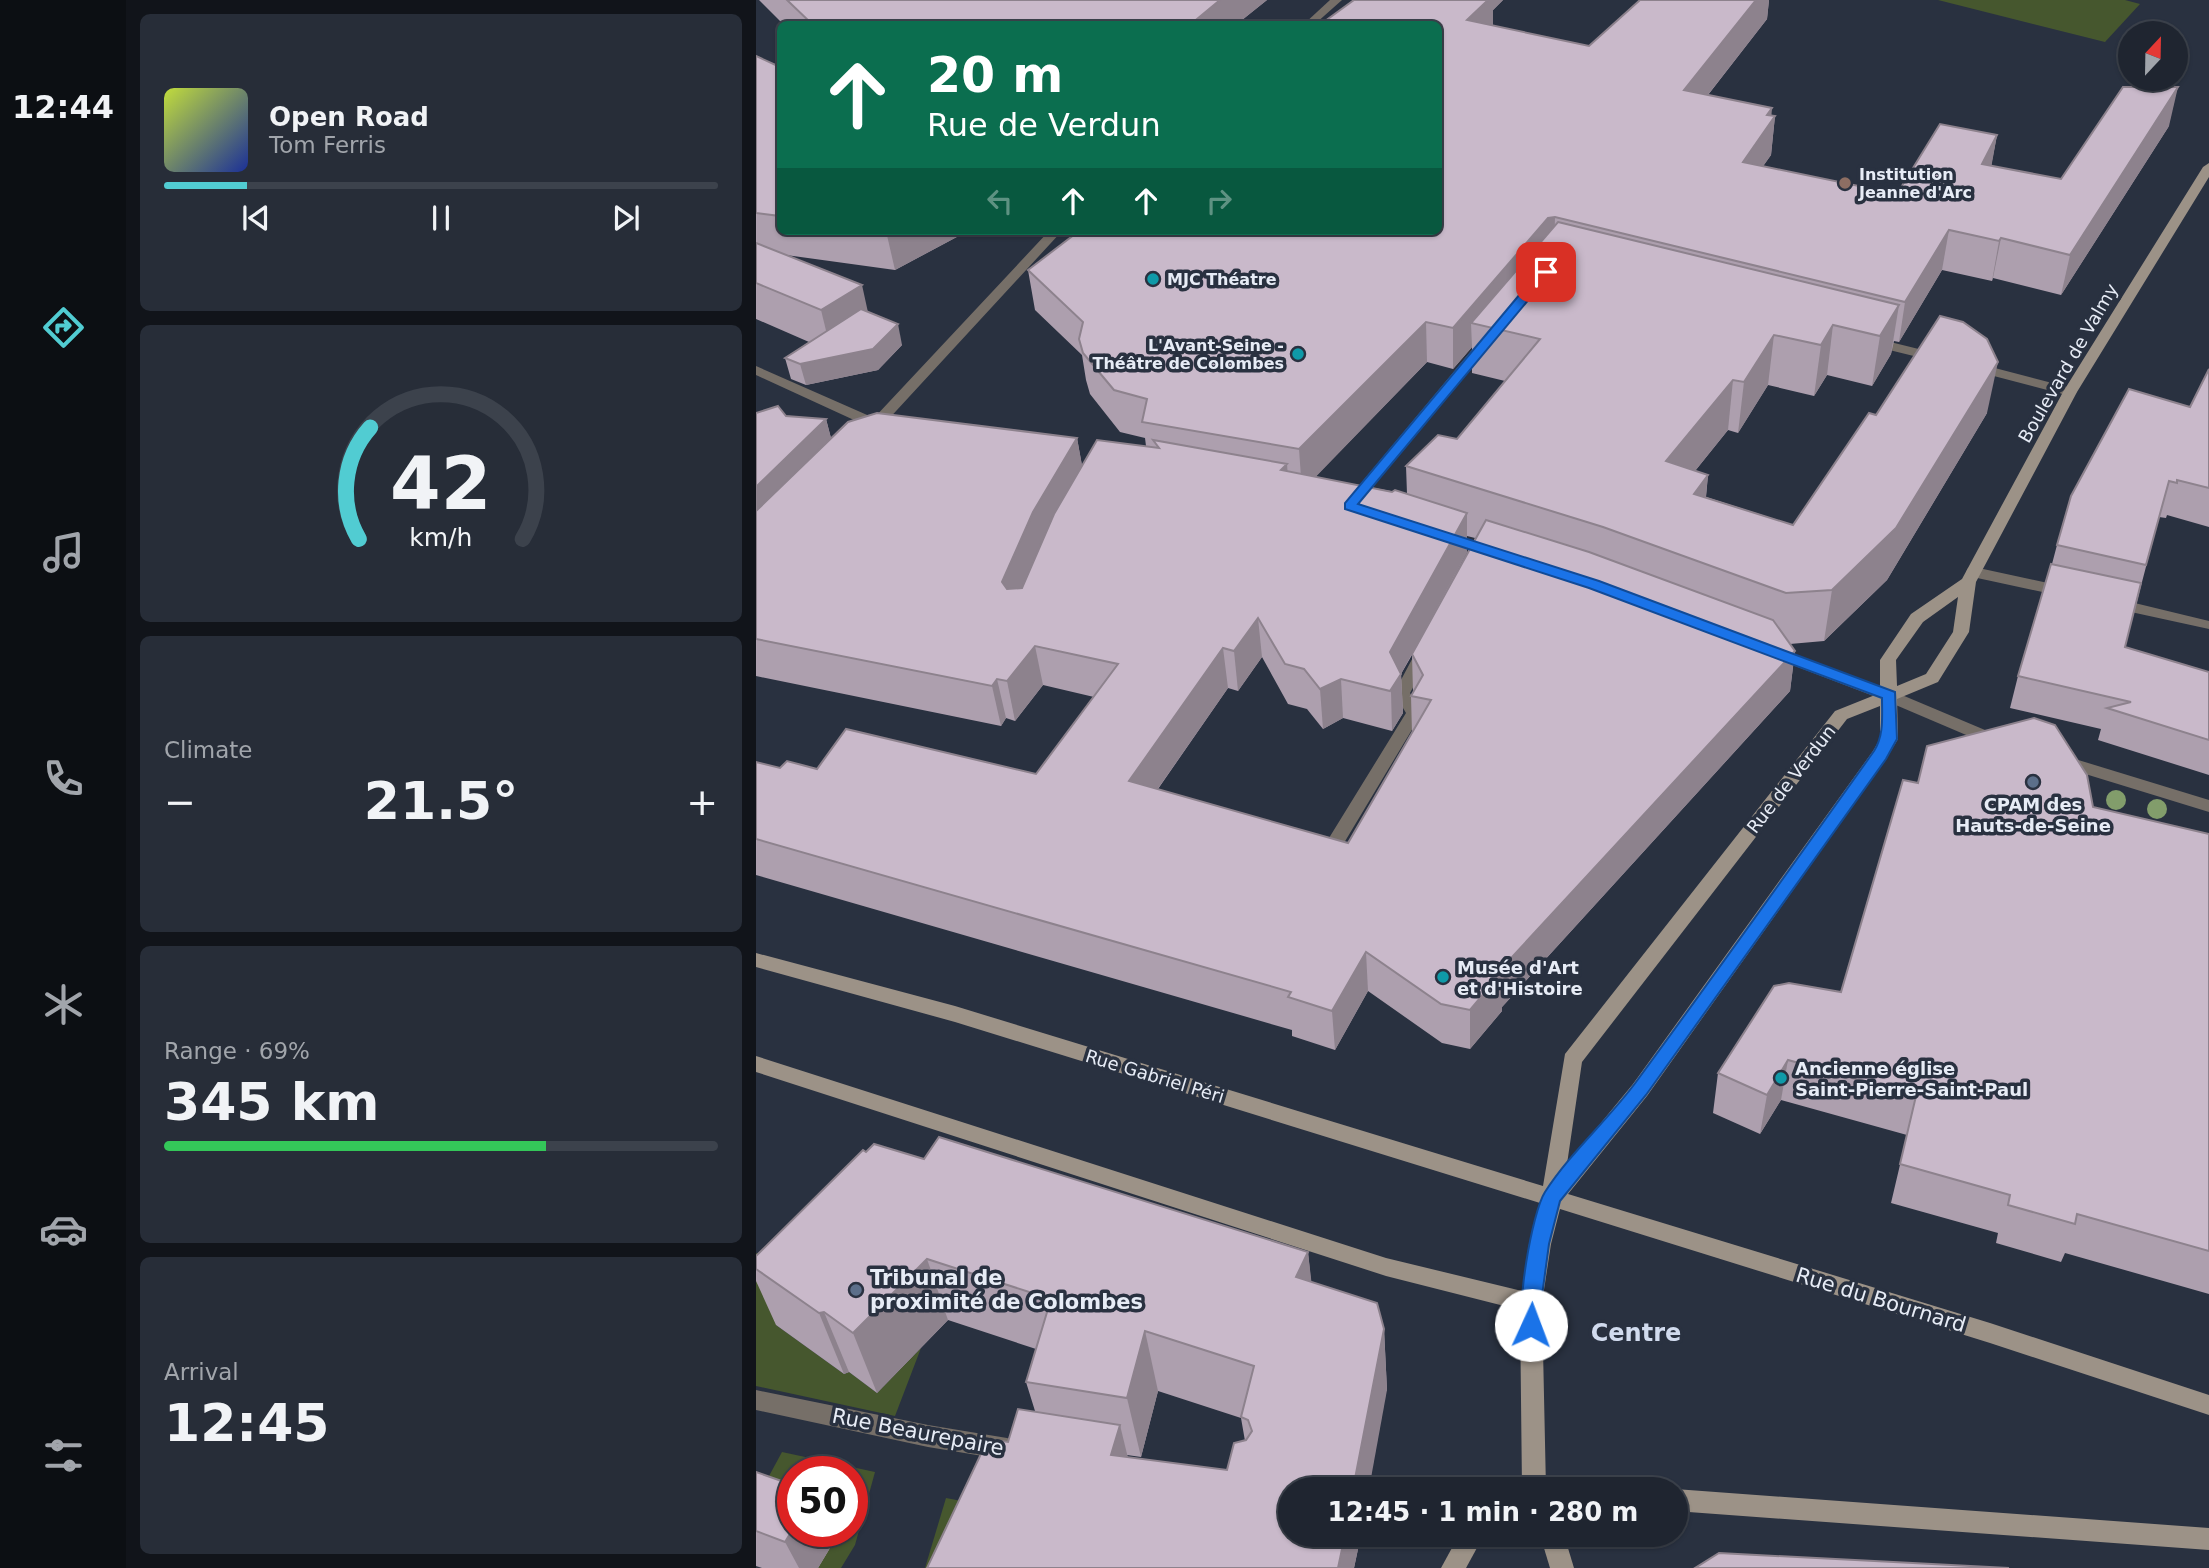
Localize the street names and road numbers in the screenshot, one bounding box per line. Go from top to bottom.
street label: Boulevard de Valmy [2014,279,2122,446]
street label: Rue de Verdun [1742,721,1840,837]
street label: Rue Gabriel Péri [1083,1045,1227,1107]
street label: Rue du Bournard [1793,1263,1969,1337]
street label: Rue Beaurepaire [830,1404,1006,1460]

